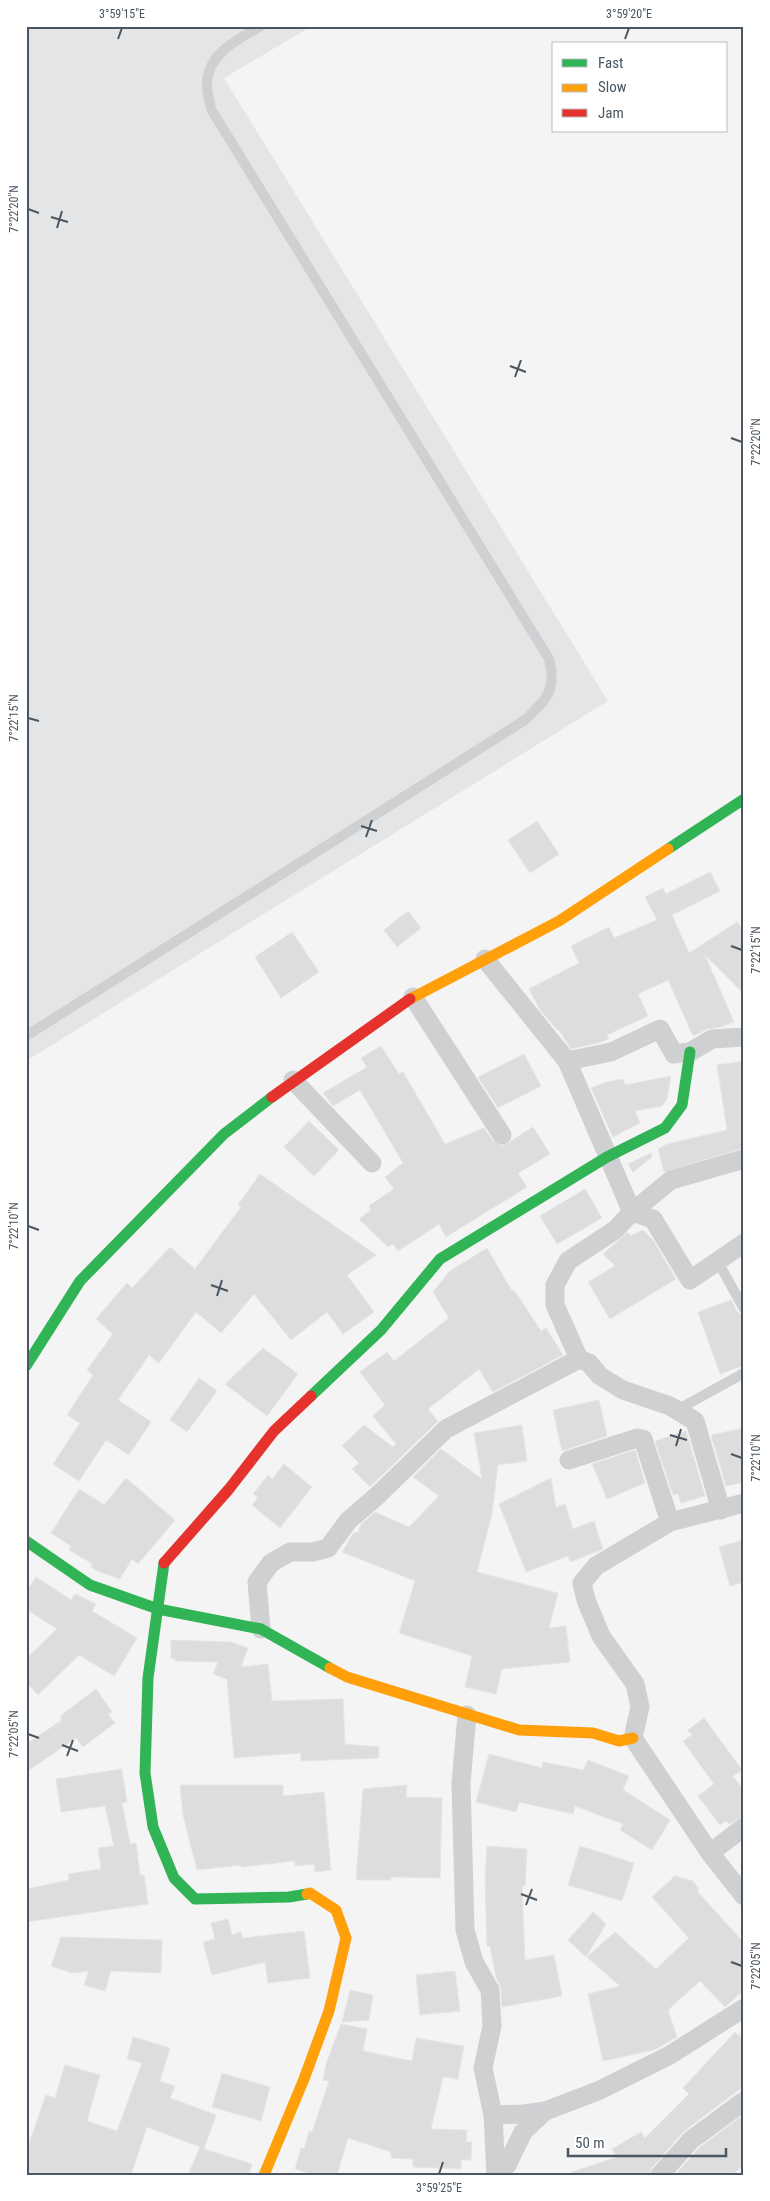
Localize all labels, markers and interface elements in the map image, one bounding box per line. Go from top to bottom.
text: 3°59'15"E [99,7,145,21]
text: 3°59'20"E [606,7,652,21]
legend [552,42,728,132]
text: Fast [598,54,623,72]
text: Slow [598,78,627,96]
text: Jam [598,104,624,122]
text: 7°22'20"N [7,185,21,233]
text: 7°22'20"N [749,418,763,466]
text: 7°22'15"N [7,694,21,742]
text: 7°22'15"N [749,926,763,974]
text: 7°22'10"N [7,1202,21,1250]
text: 7°22'10"N [749,1434,763,1482]
text: 7°22'05"N [7,1710,21,1758]
text: 7°22'05"N [749,1942,763,1990]
scale bar [568,2126,725,2158]
text: 50 m [575,2134,605,2152]
text: 3°59'25"E [416,2181,462,2195]

